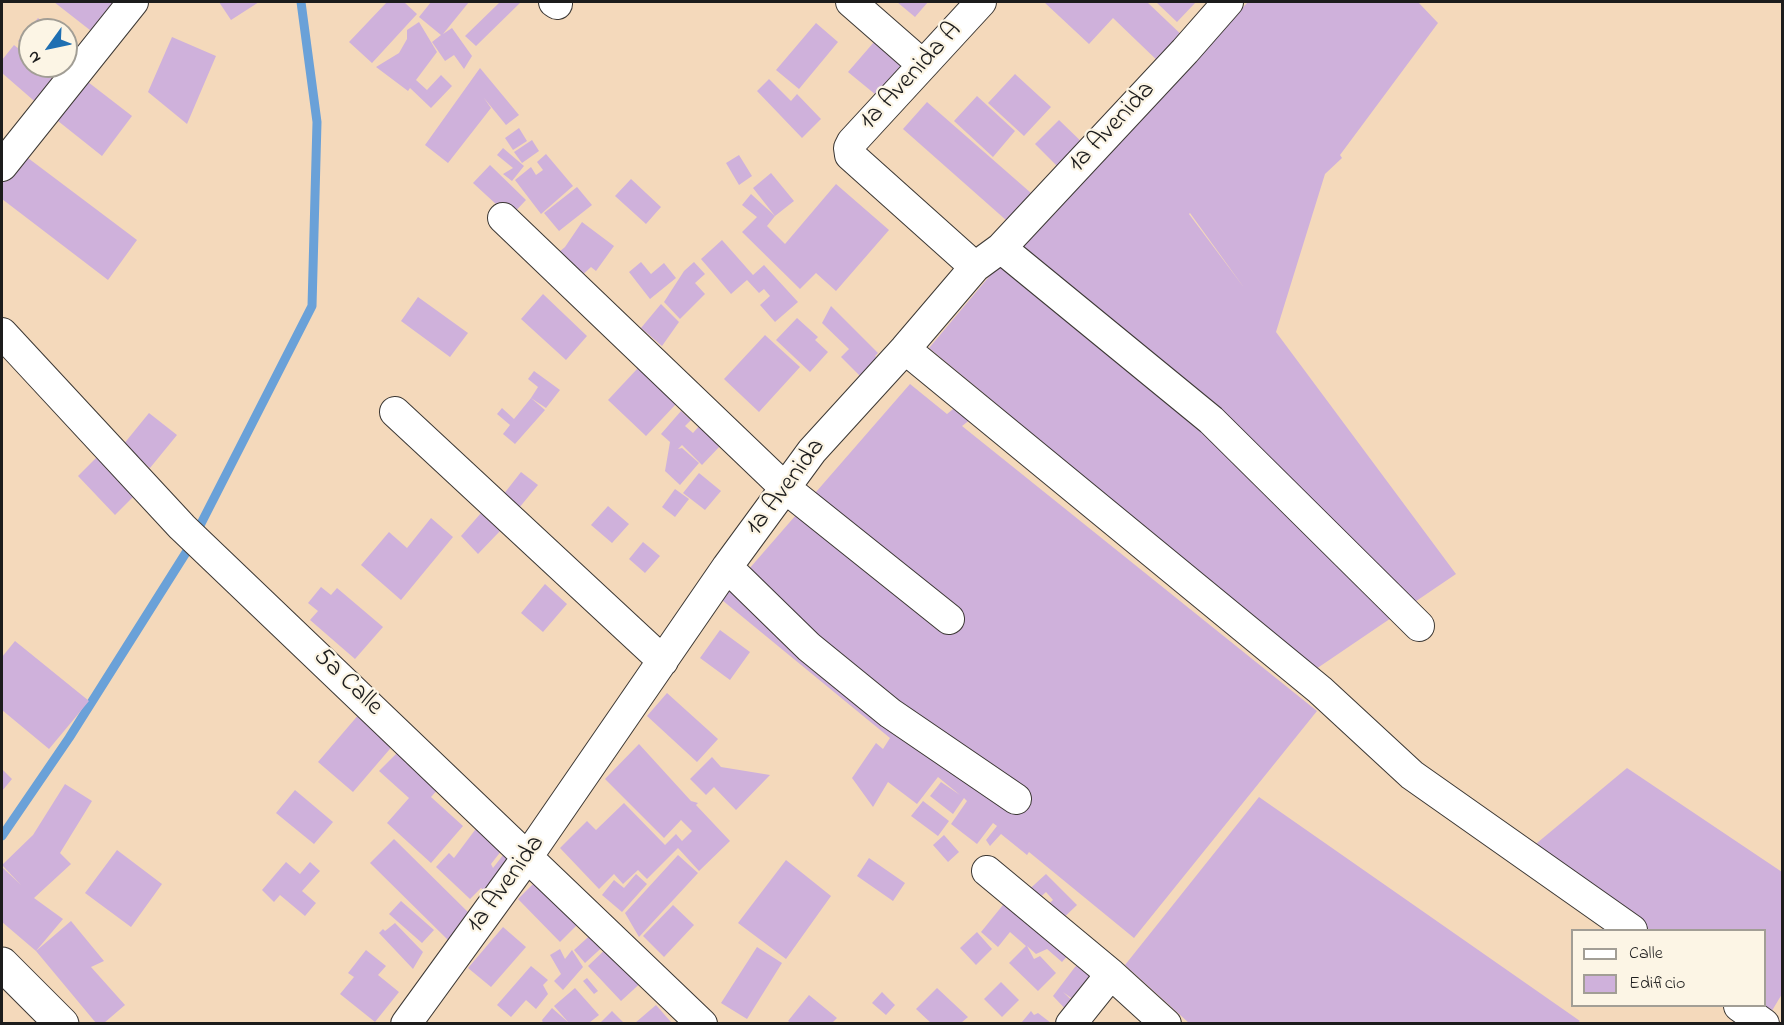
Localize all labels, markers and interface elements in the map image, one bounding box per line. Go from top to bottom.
street label: 1a Avenida A [854,17,970,137]
north arrow [18,18,78,78]
text: N [22,46,48,68]
street label: 1a Avenida [1063,76,1163,180]
street label: 1a Avenida [740,433,834,543]
street label: 5a Calle [306,643,388,723]
street label: 1a Avenida [461,830,553,940]
legend [1571,929,1766,1007]
text: Calle [1629,941,1663,967]
text: Edificio [1629,971,1685,997]

